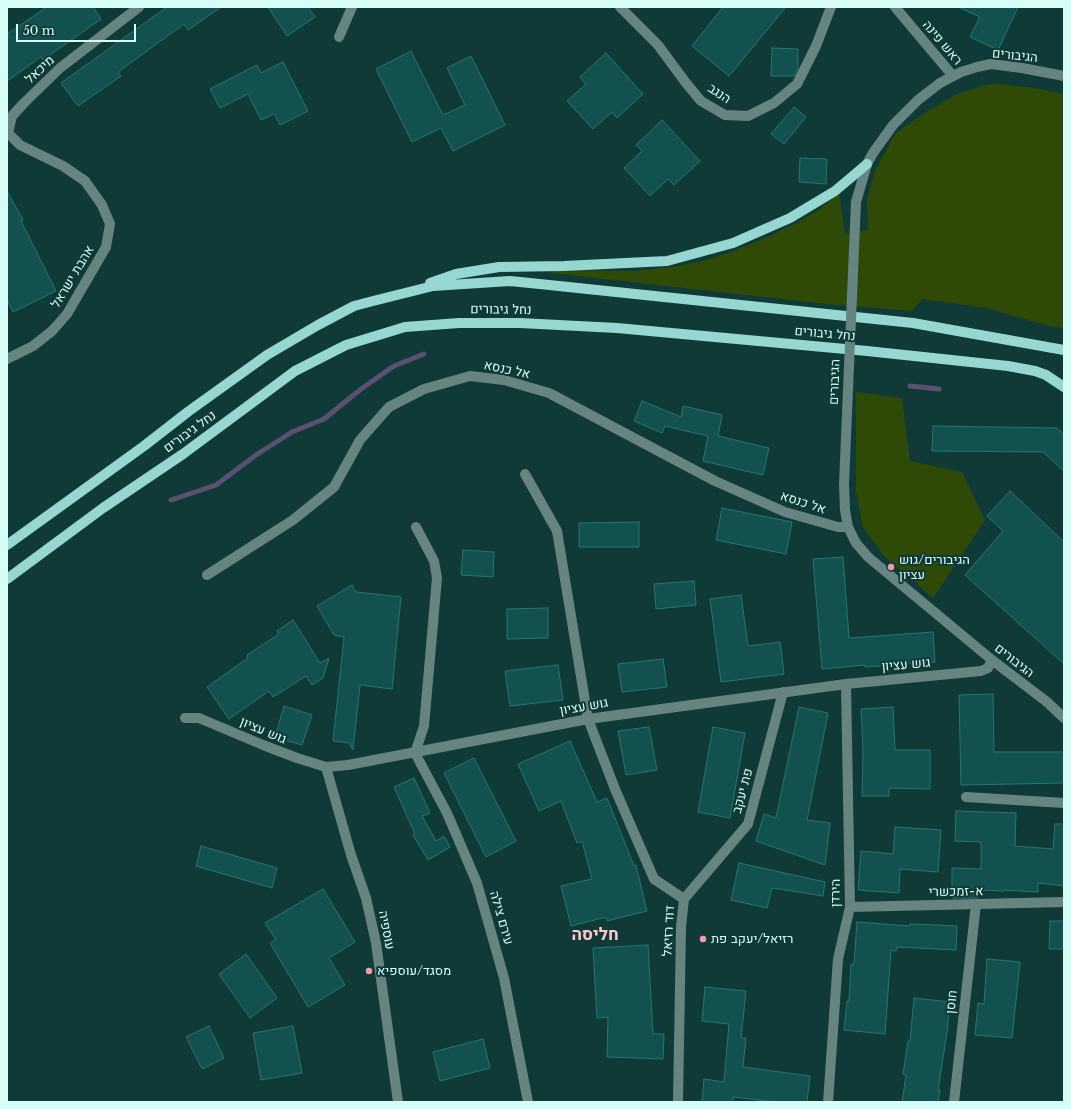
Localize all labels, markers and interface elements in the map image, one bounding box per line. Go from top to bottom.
scale bar [18,16,138,42]
street label: ראש פינה [919,18,965,68]
text: 50 m [23,23,55,38]
street label: הגיבורים [991,46,1039,66]
street label: מיכאל [22,53,58,87]
street label: הנגב [705,81,733,107]
street label: אהבת ישראל [48,243,98,311]
street label: נחל גיבורים [470,302,532,318]
street label: נחל גיבורים [794,324,856,344]
street label: אל כנסא [482,357,532,383]
street label: הגיבורים [826,359,844,405]
street label: נחל גיבורים [161,408,219,456]
street label: אל כנסא [778,488,828,518]
place label: הגיבורים/גוש עציון [899,552,970,583]
marker: הגיבורים/גוש עציון [886,562,896,572]
street label: הגיבורים [991,641,1037,681]
street label: גוש עציון [881,655,931,675]
street label: גוש עציון [559,695,609,719]
street label: גוש עציון [237,714,289,748]
street label: פת יעקב [729,767,757,815]
street label: הירדן [828,879,844,907]
street label: א-זמכשרי [928,884,984,900]
street label: עירם צילה [486,889,516,947]
street label: דוד רזיאל [660,905,678,957]
street label: עוספיה [375,909,397,951]
district label: חליסה [571,925,619,945]
place label: רזיאל/יעקב פת [711,931,793,947]
marker: רזיאל/יעקב פת [698,934,708,944]
place label: מסגד/עוספיא [377,963,451,979]
marker: מסגד/עוספיא [364,966,374,976]
street label: חוסן [943,989,961,1015]

